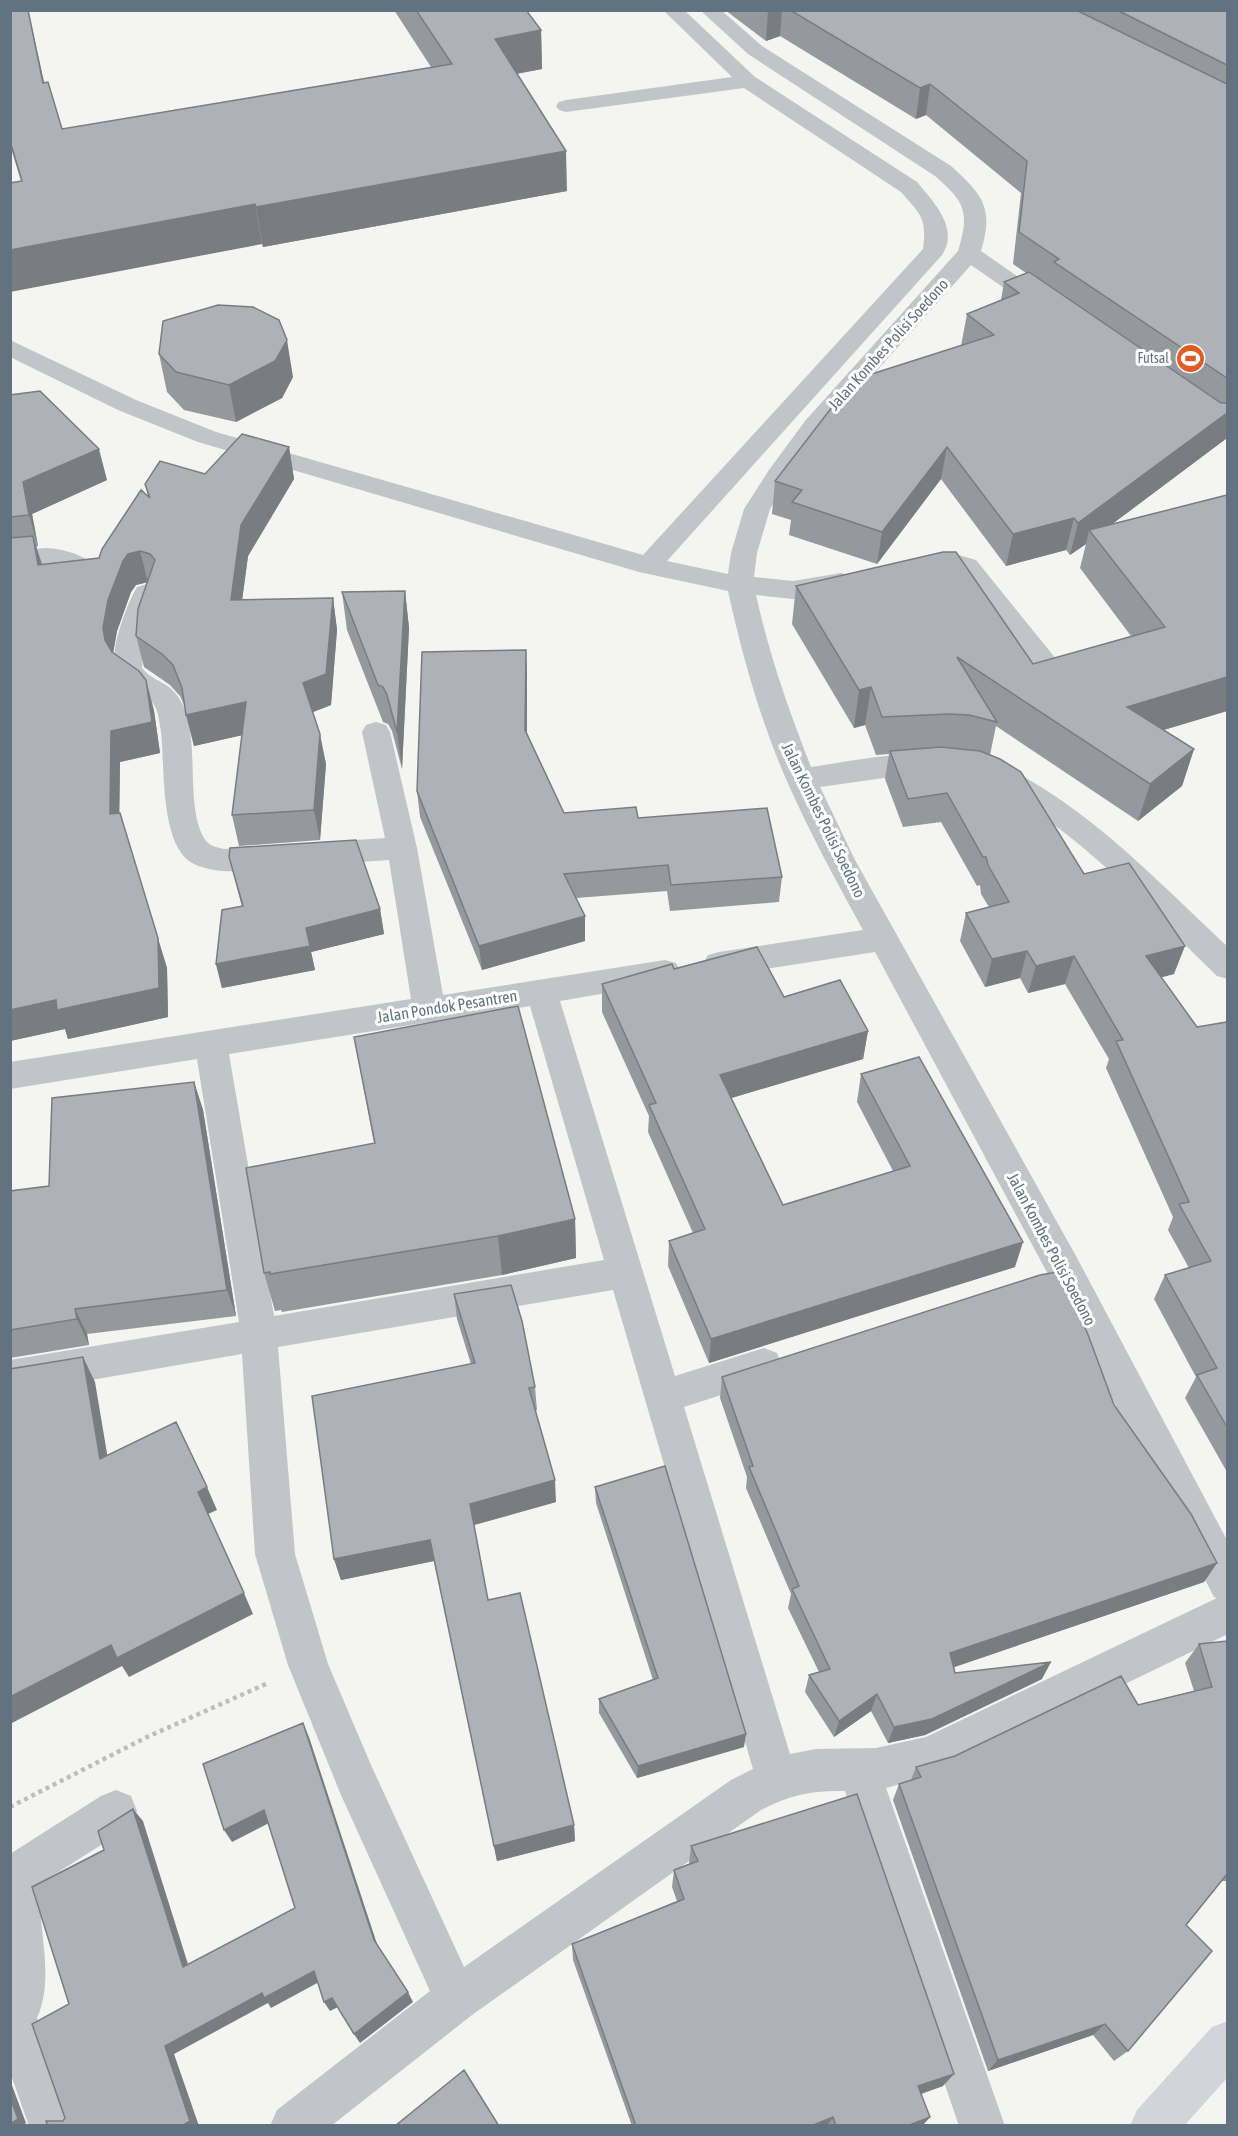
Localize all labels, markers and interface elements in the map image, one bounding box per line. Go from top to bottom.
street label: Jalan Kombes Polisi Soedono [824,275,952,413]
sports icon: Futsal [1174,342,1206,374]
place label: Futsal [1138,350,1169,366]
street label: Jalan Kombes Polisi Soedono [779,740,869,900]
street label: Jalan Pondok Pesantren [376,986,518,1026]
street label: Jalan Kombes Polisi Soedono [1004,1170,1100,1328]

